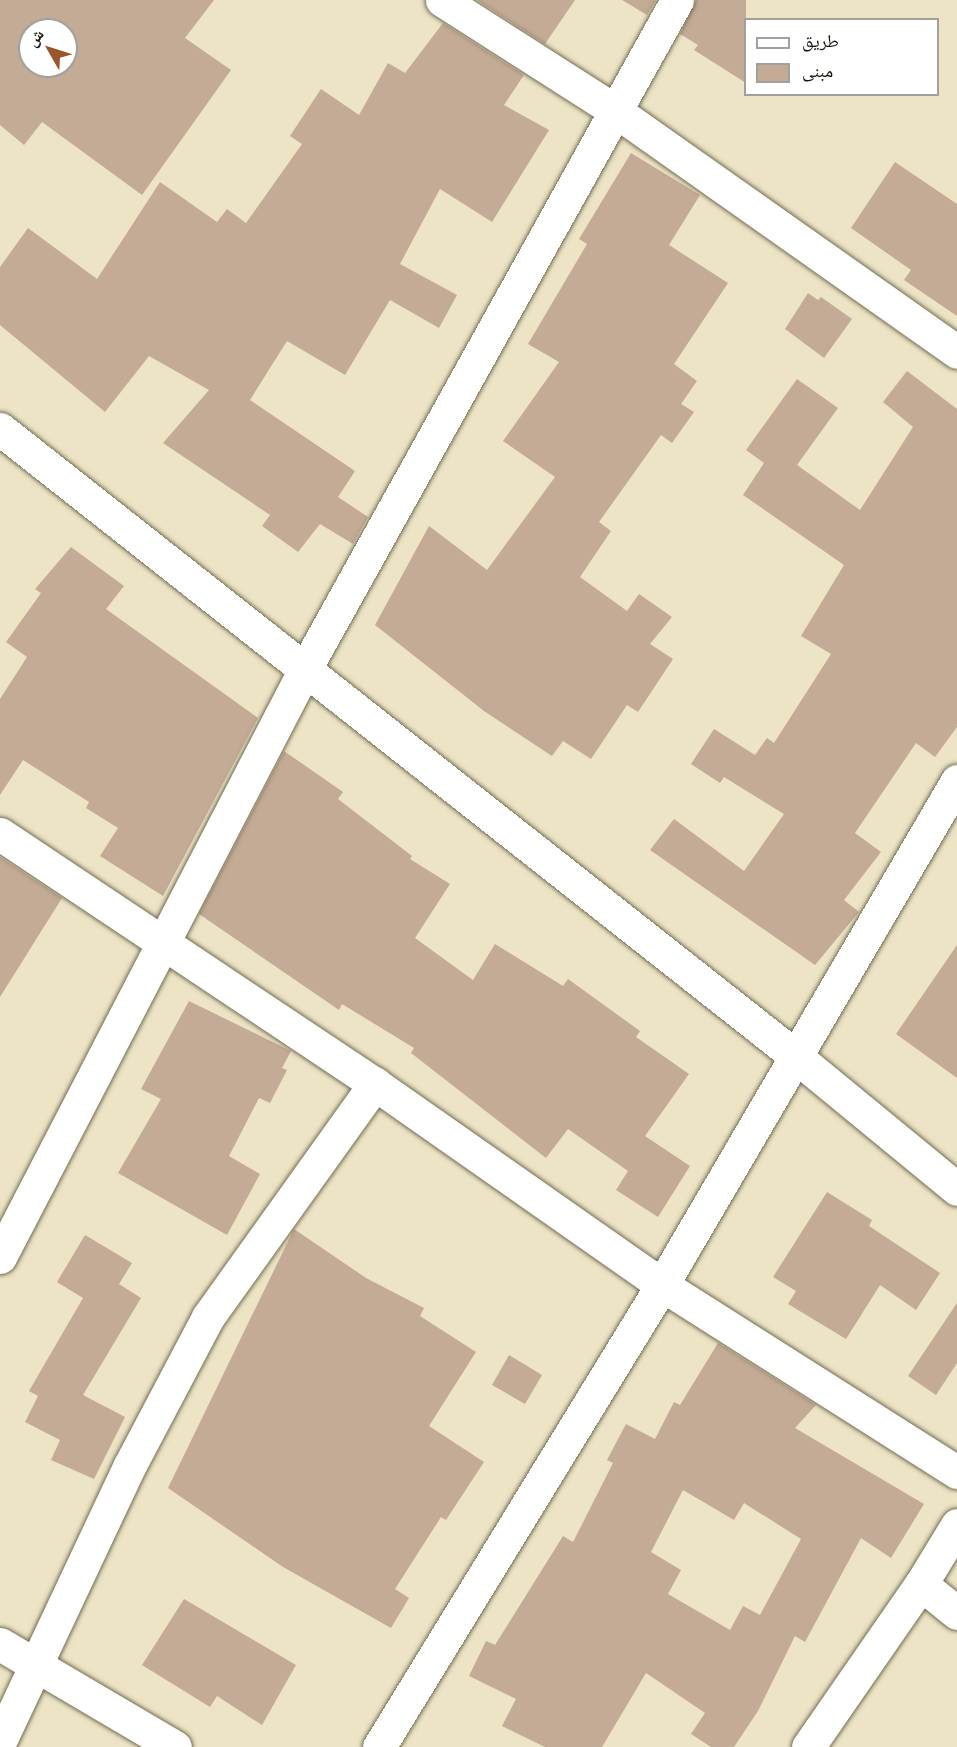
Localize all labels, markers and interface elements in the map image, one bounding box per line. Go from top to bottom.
north arrow [18,18,78,78]
legend [744,18,939,96]
text: ش [23,26,47,50]
text: طريق [802,31,839,51]
text: مبنى [802,61,833,81]

